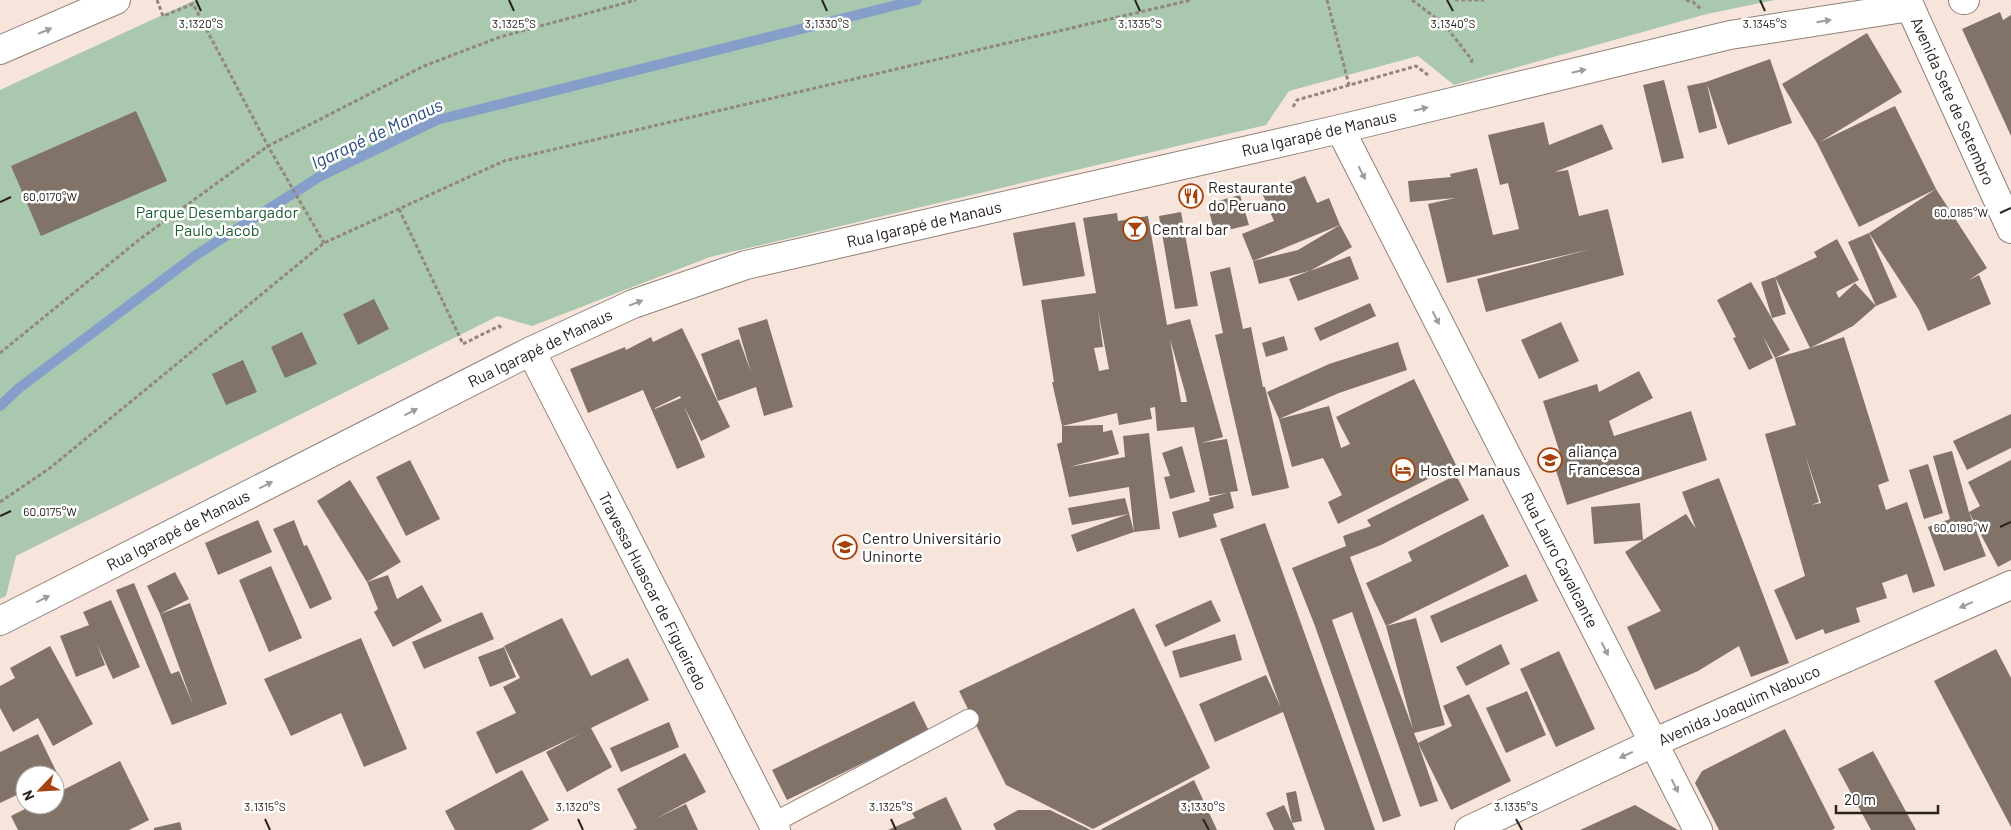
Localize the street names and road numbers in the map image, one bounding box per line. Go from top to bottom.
street label: Avenida Sete de Setembro [1908,14,1999,188]
street label: Rua Igarapé de Manaus [1240,105,1398,160]
street label: Rua Igarapé de Manaus [845,196,1003,251]
street label: Rua Igarapé de Manaus [465,304,615,391]
street label: Rua Igarapé de Manaus [103,485,253,574]
street label: Travessa Huascar de Figueiredo [595,488,712,693]
street label: Rua Lauro Cavalcante [1518,489,1603,631]
street label: Avenida Joaquim Nabuco [1655,660,1823,749]

